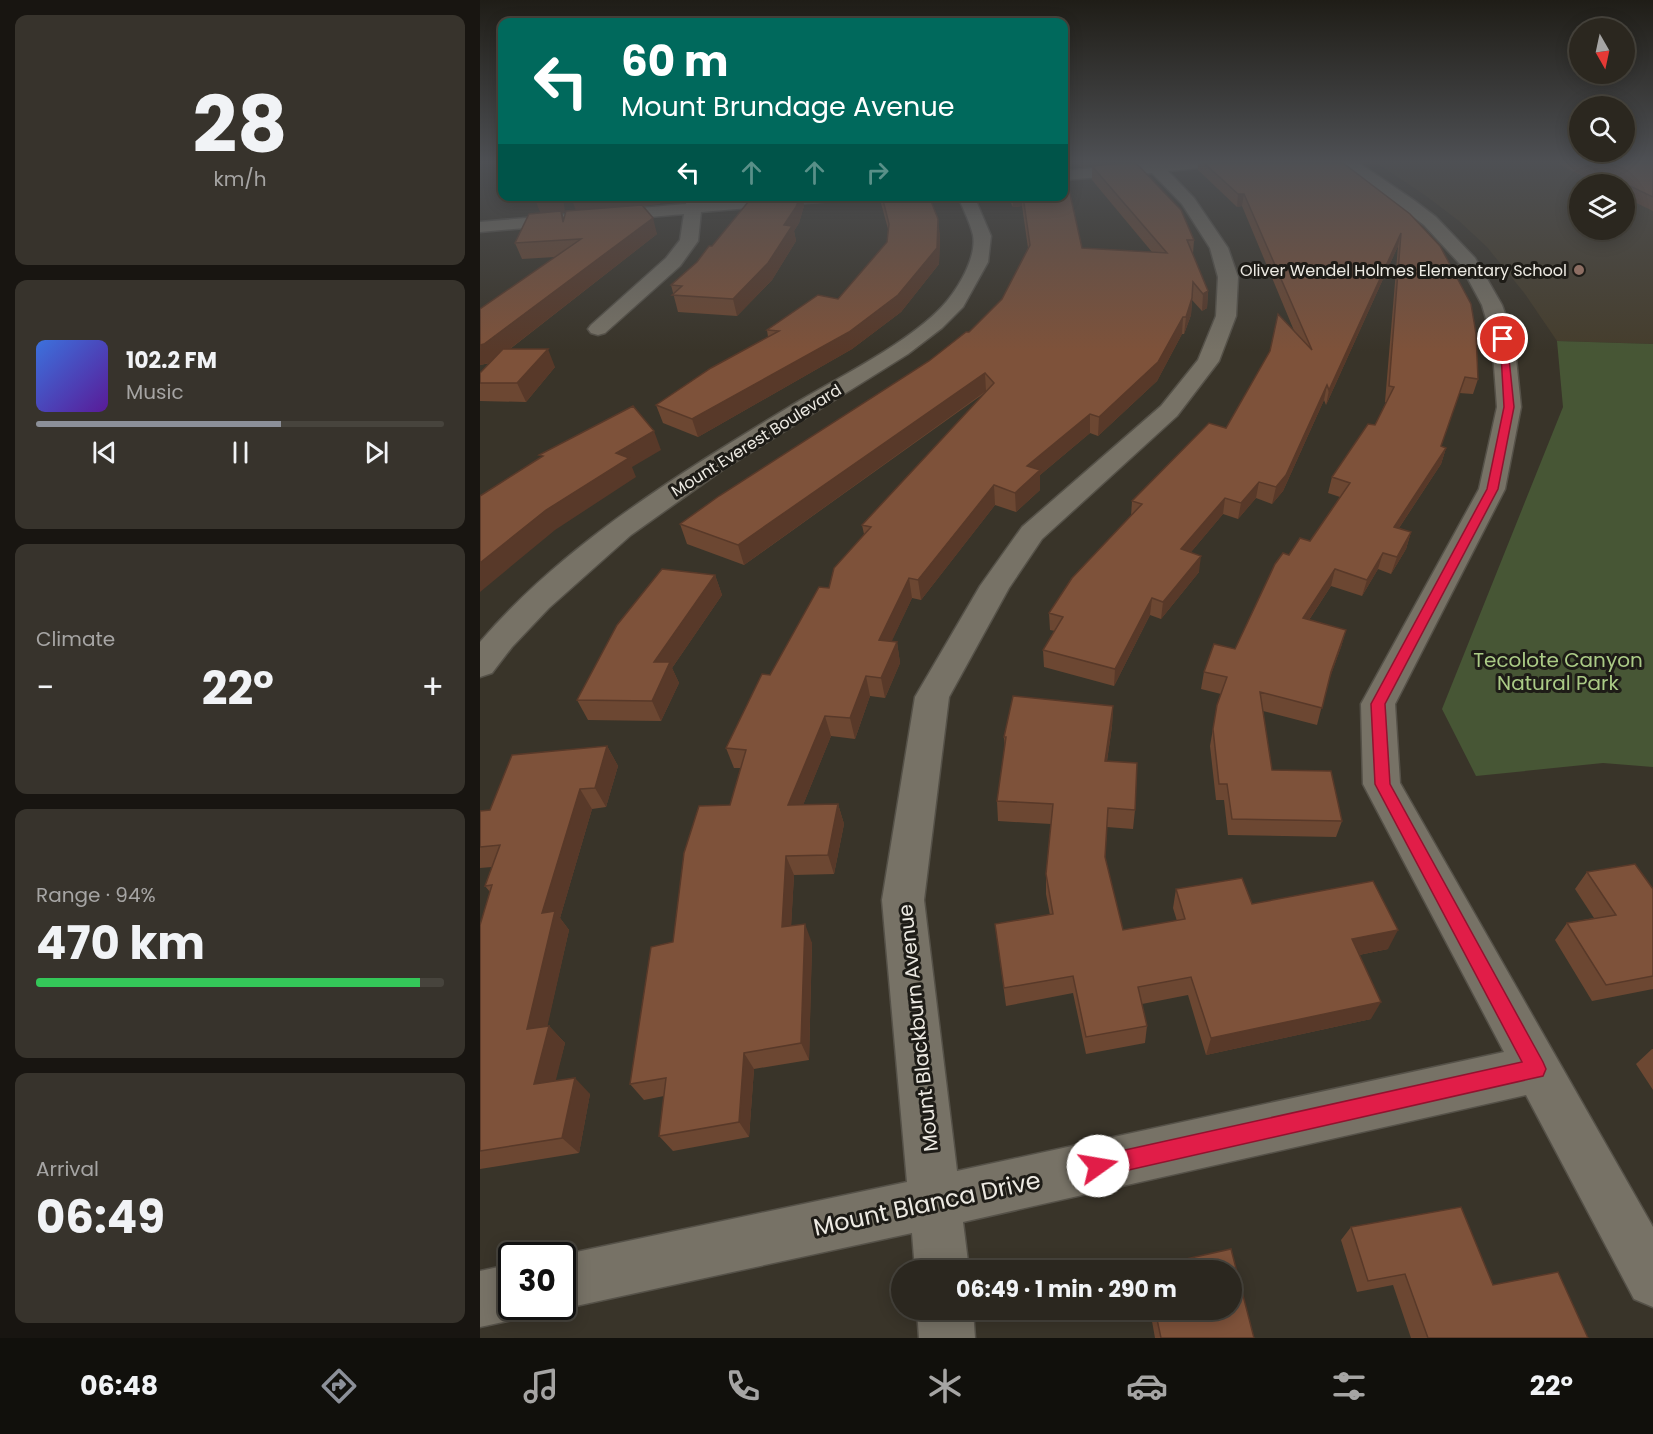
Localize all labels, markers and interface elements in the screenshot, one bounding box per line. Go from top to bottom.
north arrow [1569,18,1635,84]
map controls [1569,18,1635,240]
text: 60 m [621,32,729,91]
icon: left [522,42,600,120]
text: 28 [192,70,288,179]
text: Mount Brundage Avenue [621,88,954,125]
button: search [1569,96,1635,162]
icon: left [672,156,705,189]
icon: ahead [735,156,768,189]
icon: ahead [798,156,831,189]
icon: right [861,156,894,189]
text: km/h [213,165,267,193]
button: layers [1569,174,1635,240]
place label: Oliver Wendel Holmes Elementary School [1240,259,1567,282]
marker: Oliver Wendel Holmes Elementary School [1572,263,1586,277]
pin [1477,313,1528,364]
icon: arrive [1486,322,1519,355]
text: 102.2 FM [126,345,217,376]
text: Music [126,378,184,406]
street label: Mount Everest Boulevard [667,379,846,502]
icon: previous [88,436,121,469]
icon: pause [224,436,257,469]
icon: next [360,436,393,469]
text: Climate [36,625,115,653]
park label: Tecolote Canyon Natural Park [1473,646,1643,697]
text: 22° [202,657,274,720]
text: − [36,664,54,711]
text: + [421,664,444,711]
text: Range · 94% [36,881,156,909]
street label: Mount Blackburn Avenue [891,903,945,1153]
text: 470 km [36,912,205,975]
position arrow [1066,1134,1130,1198]
text: Arrival [36,1155,99,1183]
street label: Mount Blanca Drive [810,1163,1044,1244]
text: 06:49 [36,1186,165,1249]
speed limit sign: 30 [498,1242,576,1320]
text: 06:49 · 1 min · 290 m [956,1274,1177,1305]
icon: directions [318,1365,360,1407]
icon: music [520,1365,562,1407]
icon: phone [722,1365,764,1407]
icon: climate [924,1365,966,1407]
icon: car [1126,1365,1168,1407]
icon: filters [1328,1365,1370,1407]
text: 06:48 [80,1367,158,1404]
text: 22° [1530,1367,1573,1404]

